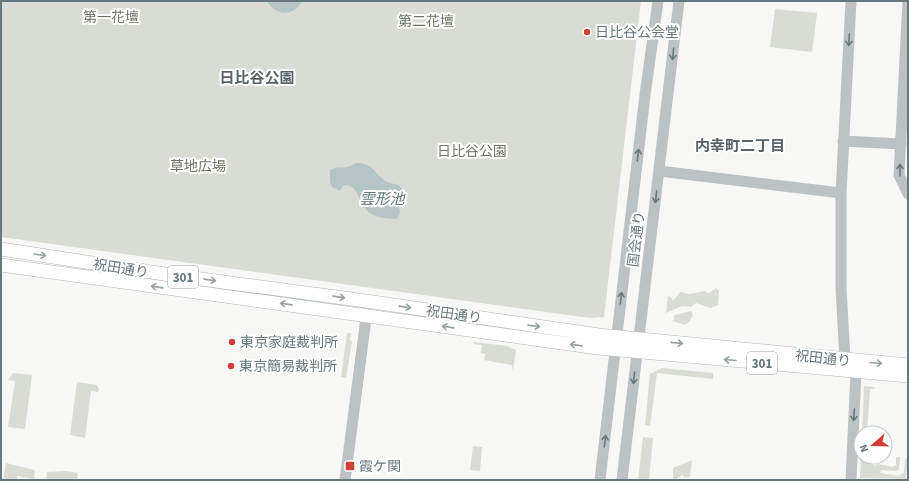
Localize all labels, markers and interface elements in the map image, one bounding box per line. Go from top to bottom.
park label: 第一花壇 [83,8,139,28]
park label: 第二花壇 [398,12,454,32]
place label: 日比谷公会堂 [595,23,679,43]
marker: 日比谷公会堂 [582,27,592,37]
one-way arrow [845,33,852,46]
one-way arrow [669,47,677,60]
district label: 日比谷公園 [219,68,295,89]
district label: 内幸町二丁目 [695,136,785,157]
park label: 日比谷公園 [437,142,507,162]
one-way arrow [634,149,642,162]
park label: 草地広場 [170,157,226,177]
one-way arrow [896,164,904,177]
water label: 雲形池 [359,189,406,210]
one-way arrow [652,190,660,203]
street label: 国会通り [624,210,650,268]
one-way arrow [33,251,46,259]
street label: 祝田通り [92,255,150,283]
road number: 301 [168,266,198,288]
one-way arrow [203,277,216,284]
one-way arrow [151,283,164,291]
one-way arrow [618,292,625,305]
one-way arrow [332,294,345,301]
one-way arrow [280,300,293,308]
street label: 祝田通り [425,301,483,329]
one-way arrow [398,303,411,311]
one-way arrow [527,322,540,330]
one-way arrow [442,323,455,331]
place label: 東京家庭裁判所 [240,333,338,353]
marker: 東京家庭裁判所 [227,337,237,347]
one-way arrow [670,339,683,347]
one-way arrow [570,341,583,349]
street label: 祝田通り [794,346,852,372]
road number: 301 [747,352,777,374]
one-way arrow [724,356,737,364]
place label: 東京簡易裁判所 [239,357,337,377]
one-way arrow [869,359,882,366]
marker: 東京簡易裁判所 [226,361,236,371]
one-way arrow [630,371,638,384]
one-way arrow [851,408,858,421]
north arrow [853,425,893,465]
one-way arrow [601,435,608,448]
text: N [856,442,872,454]
place label: 霞ケ関 [359,457,401,477]
marker: 霞ケ関 [344,460,356,472]

